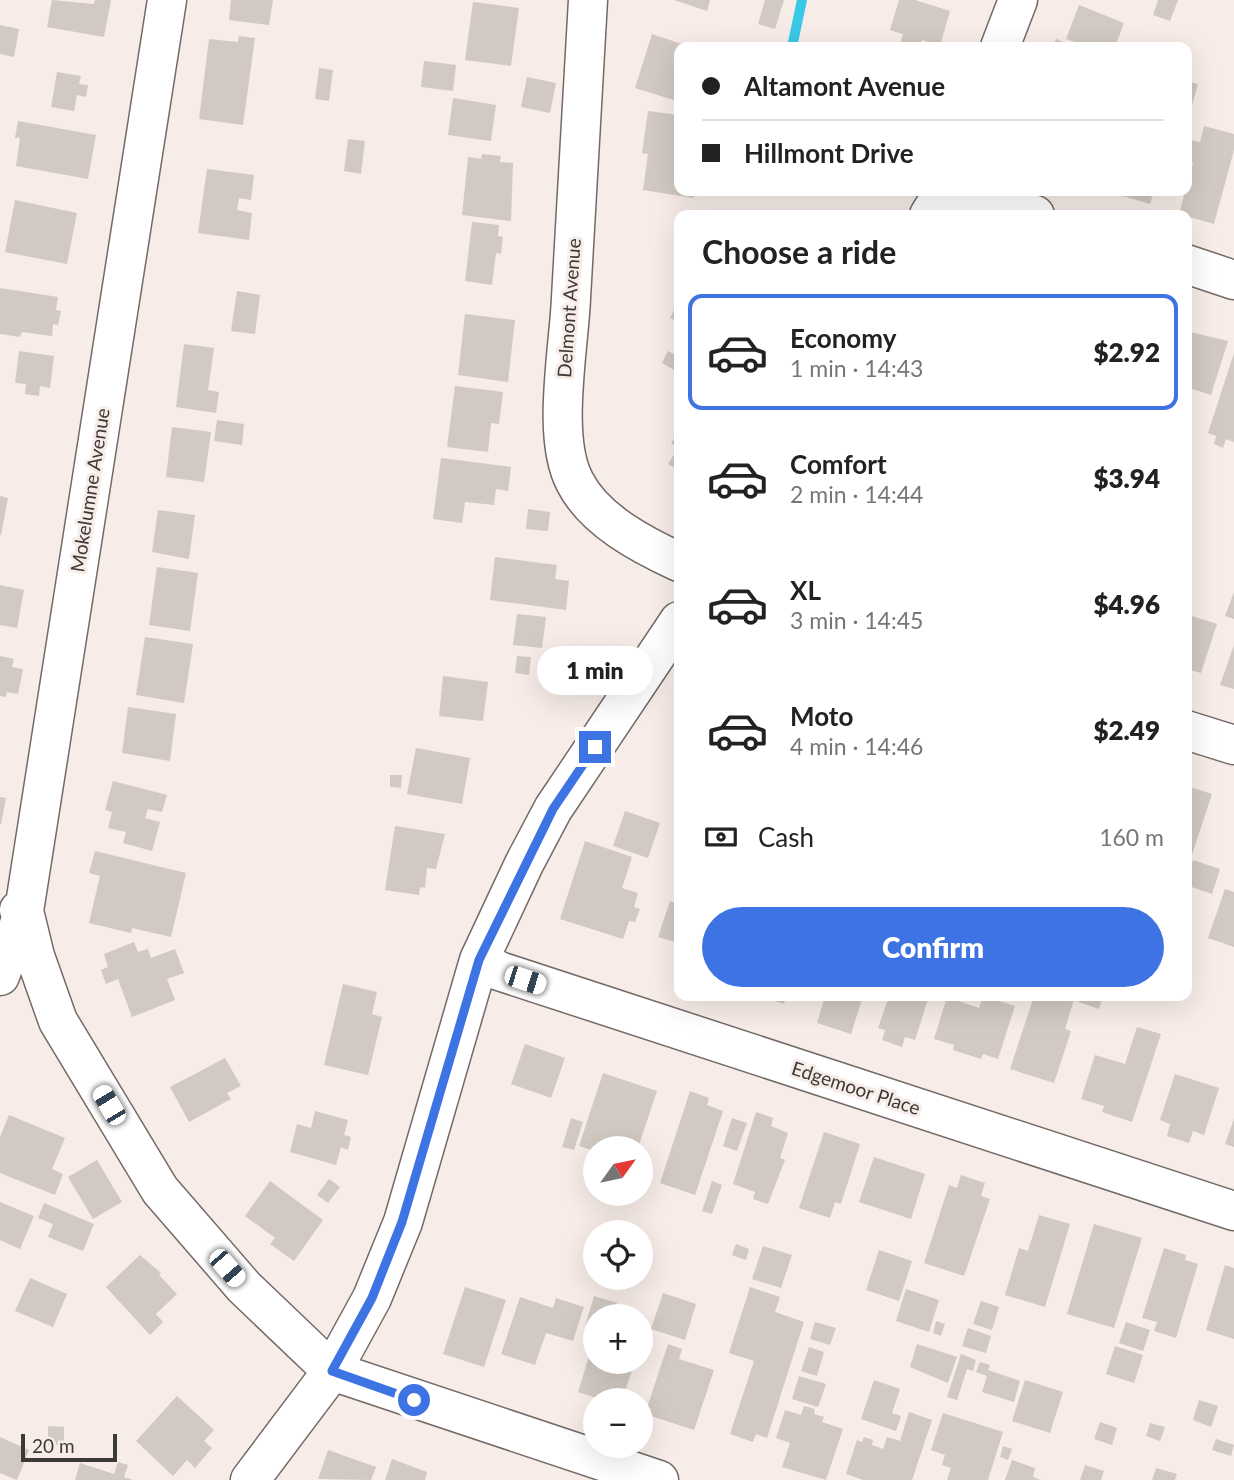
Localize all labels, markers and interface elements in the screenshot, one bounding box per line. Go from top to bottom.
text: Altamont Avenue [744,70,945,102]
text: Hillmont Drive [744,137,914,169]
text: Choose a ride [702,232,896,271]
street label: Delmont Avenue [552,238,585,378]
icon: car [706,321,769,384]
text: Economy [790,322,896,354]
text: $2.92 [1093,336,1160,368]
text: 1 min · 14:43 [790,354,923,382]
street label: Mokelumne Avenue [65,406,114,574]
icon: car [706,447,769,510]
text: Comfort [790,448,887,480]
text: $3.94 [1093,462,1160,494]
text: 2 min · 14:44 [790,480,923,508]
icon: car [706,573,769,636]
text: XL [790,574,821,606]
text: $4.96 [1093,588,1160,620]
text: 3 min · 14:45 [790,606,923,634]
callout: 1 min [537,646,653,694]
text: 1 min [566,656,624,684]
icon: car [706,699,769,762]
text: Moto [790,700,853,732]
text: $2.49 [1093,714,1160,746]
route end [579,731,611,763]
text: 4 min · 14:46 [790,732,923,760]
icon: cash [702,818,740,856]
text: Cash [758,821,814,853]
text: 160 m [1099,823,1164,851]
button: Confirm [702,907,1164,987]
car [502,964,549,996]
street label: Edgemoor Place [789,1056,923,1119]
car [90,1082,129,1128]
north arrow [583,1136,653,1206]
map controls [583,1136,653,1458]
button: locate [583,1220,653,1290]
car [206,1245,249,1291]
button: + [583,1304,653,1374]
route start [398,1384,430,1416]
button: − [583,1388,653,1458]
scale bar [21,1431,117,1463]
text: 20 m [32,1434,75,1457]

